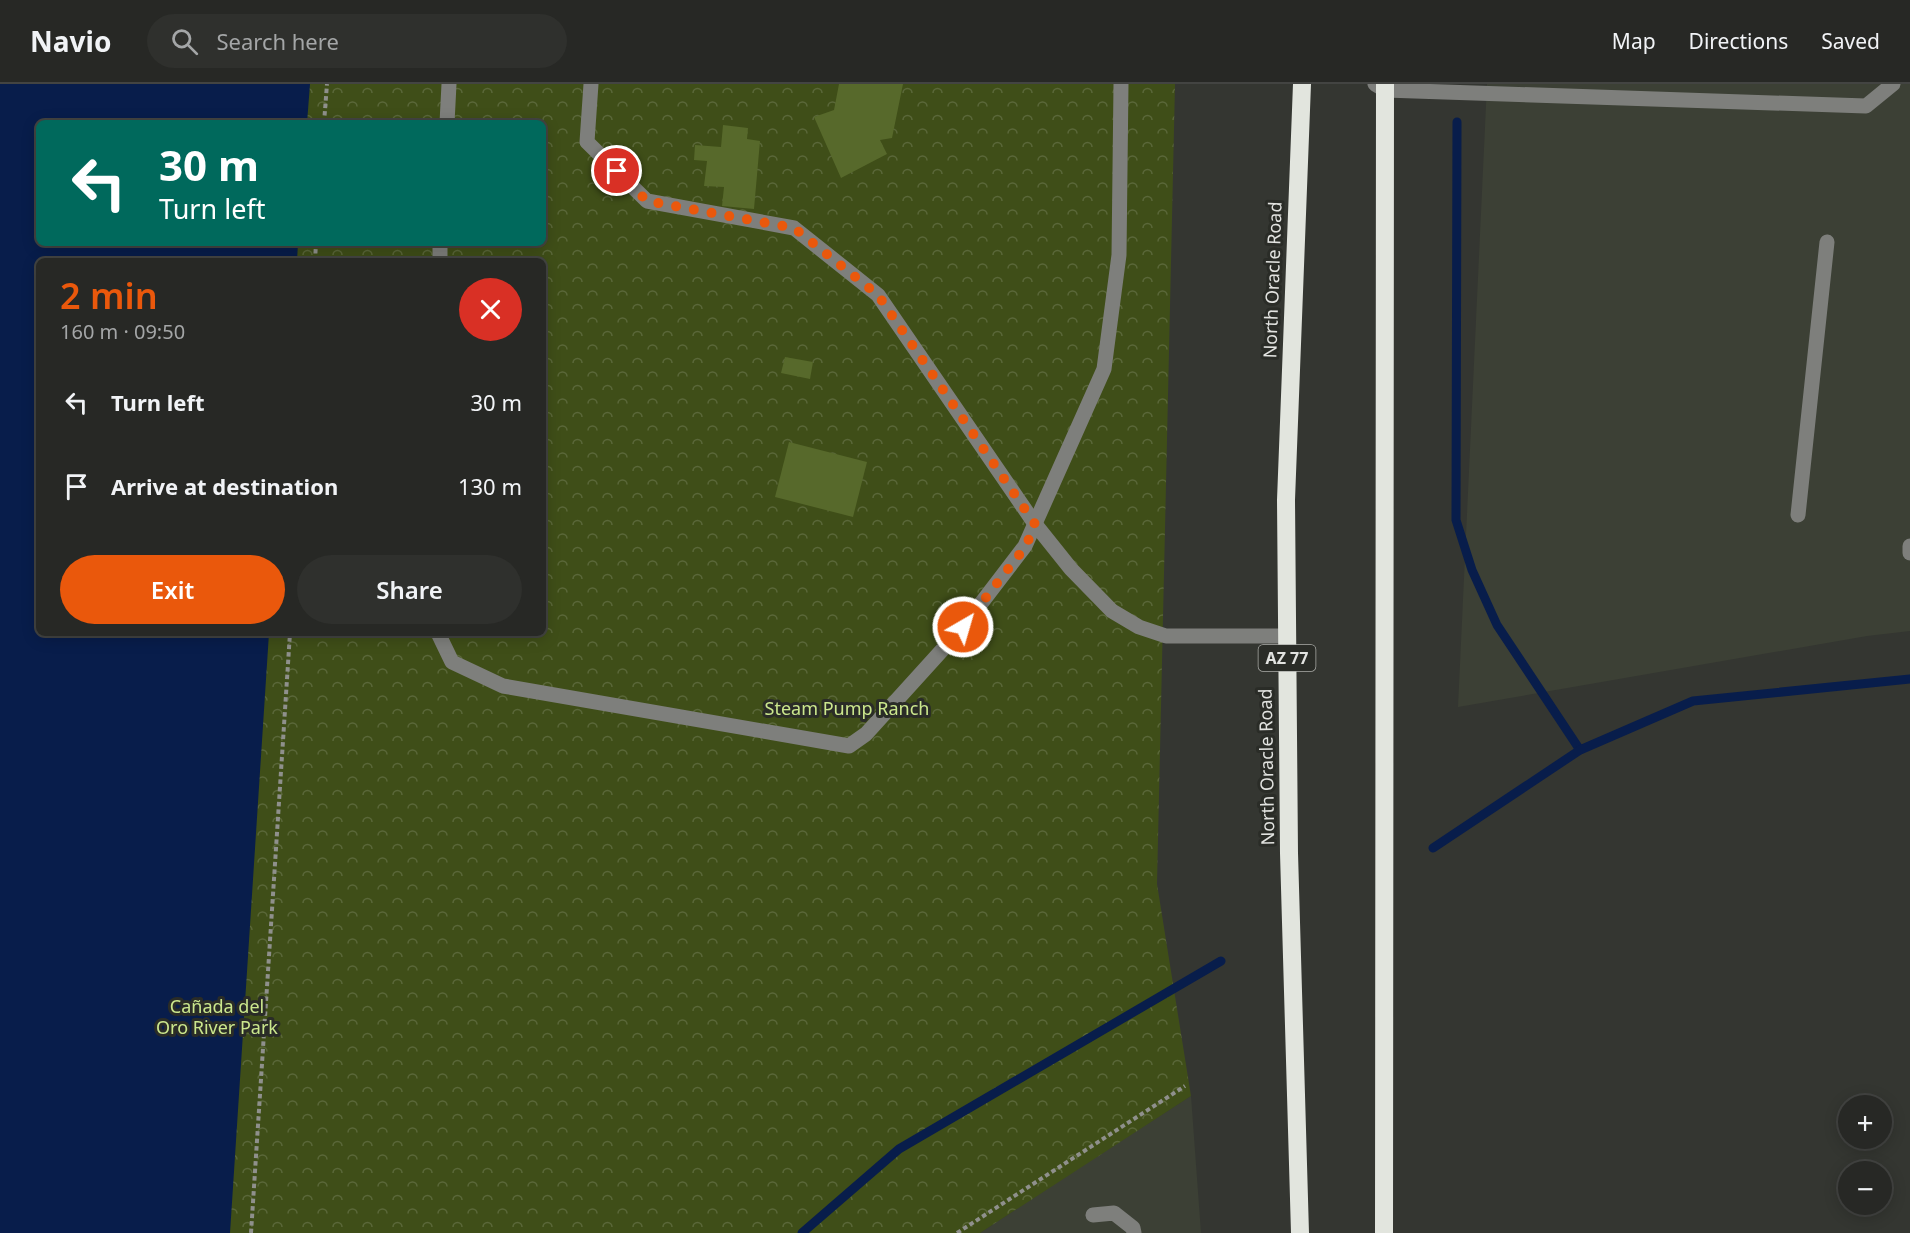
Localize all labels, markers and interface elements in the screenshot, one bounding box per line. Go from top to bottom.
search box [147,14,567,68]
text: Navio [30,22,111,60]
icon: search [168,25,201,58]
text: Search here [216,26,339,56]
text: Map [1612,27,1656,55]
text: Directions [1689,27,1788,55]
text: Saved [1821,27,1880,55]
text: 30 m [159,136,259,193]
icon: left [60,144,138,222]
pin [591,145,642,196]
icon: arrive [600,154,633,187]
text: Turn left [159,190,265,227]
street label: North Oracle Road [1257,201,1287,359]
text: 2 min [60,271,158,320]
button: close [459,278,522,341]
text: 160 m · 09:50 [60,318,185,345]
icon: left [60,386,93,419]
text: Turn left [111,387,205,417]
text: 30 m [471,387,522,417]
icon: arrive [60,470,93,503]
text: Arrive at destination [111,471,338,501]
text: 130 m [458,471,522,501]
button: Exit [60,555,285,624]
button: Share [297,555,522,624]
position arrow [931,595,995,659]
road number: AZ 77 [1258,645,1316,671]
street label: North Oracle Road [1253,688,1279,846]
park label: Steam Pump Ranch [765,696,929,720]
park label: Cañada del Oro River Park [156,994,278,1039]
map controls [1838,1095,1892,1215]
button: + [1838,1095,1892,1149]
button: − [1838,1161,1892,1215]

